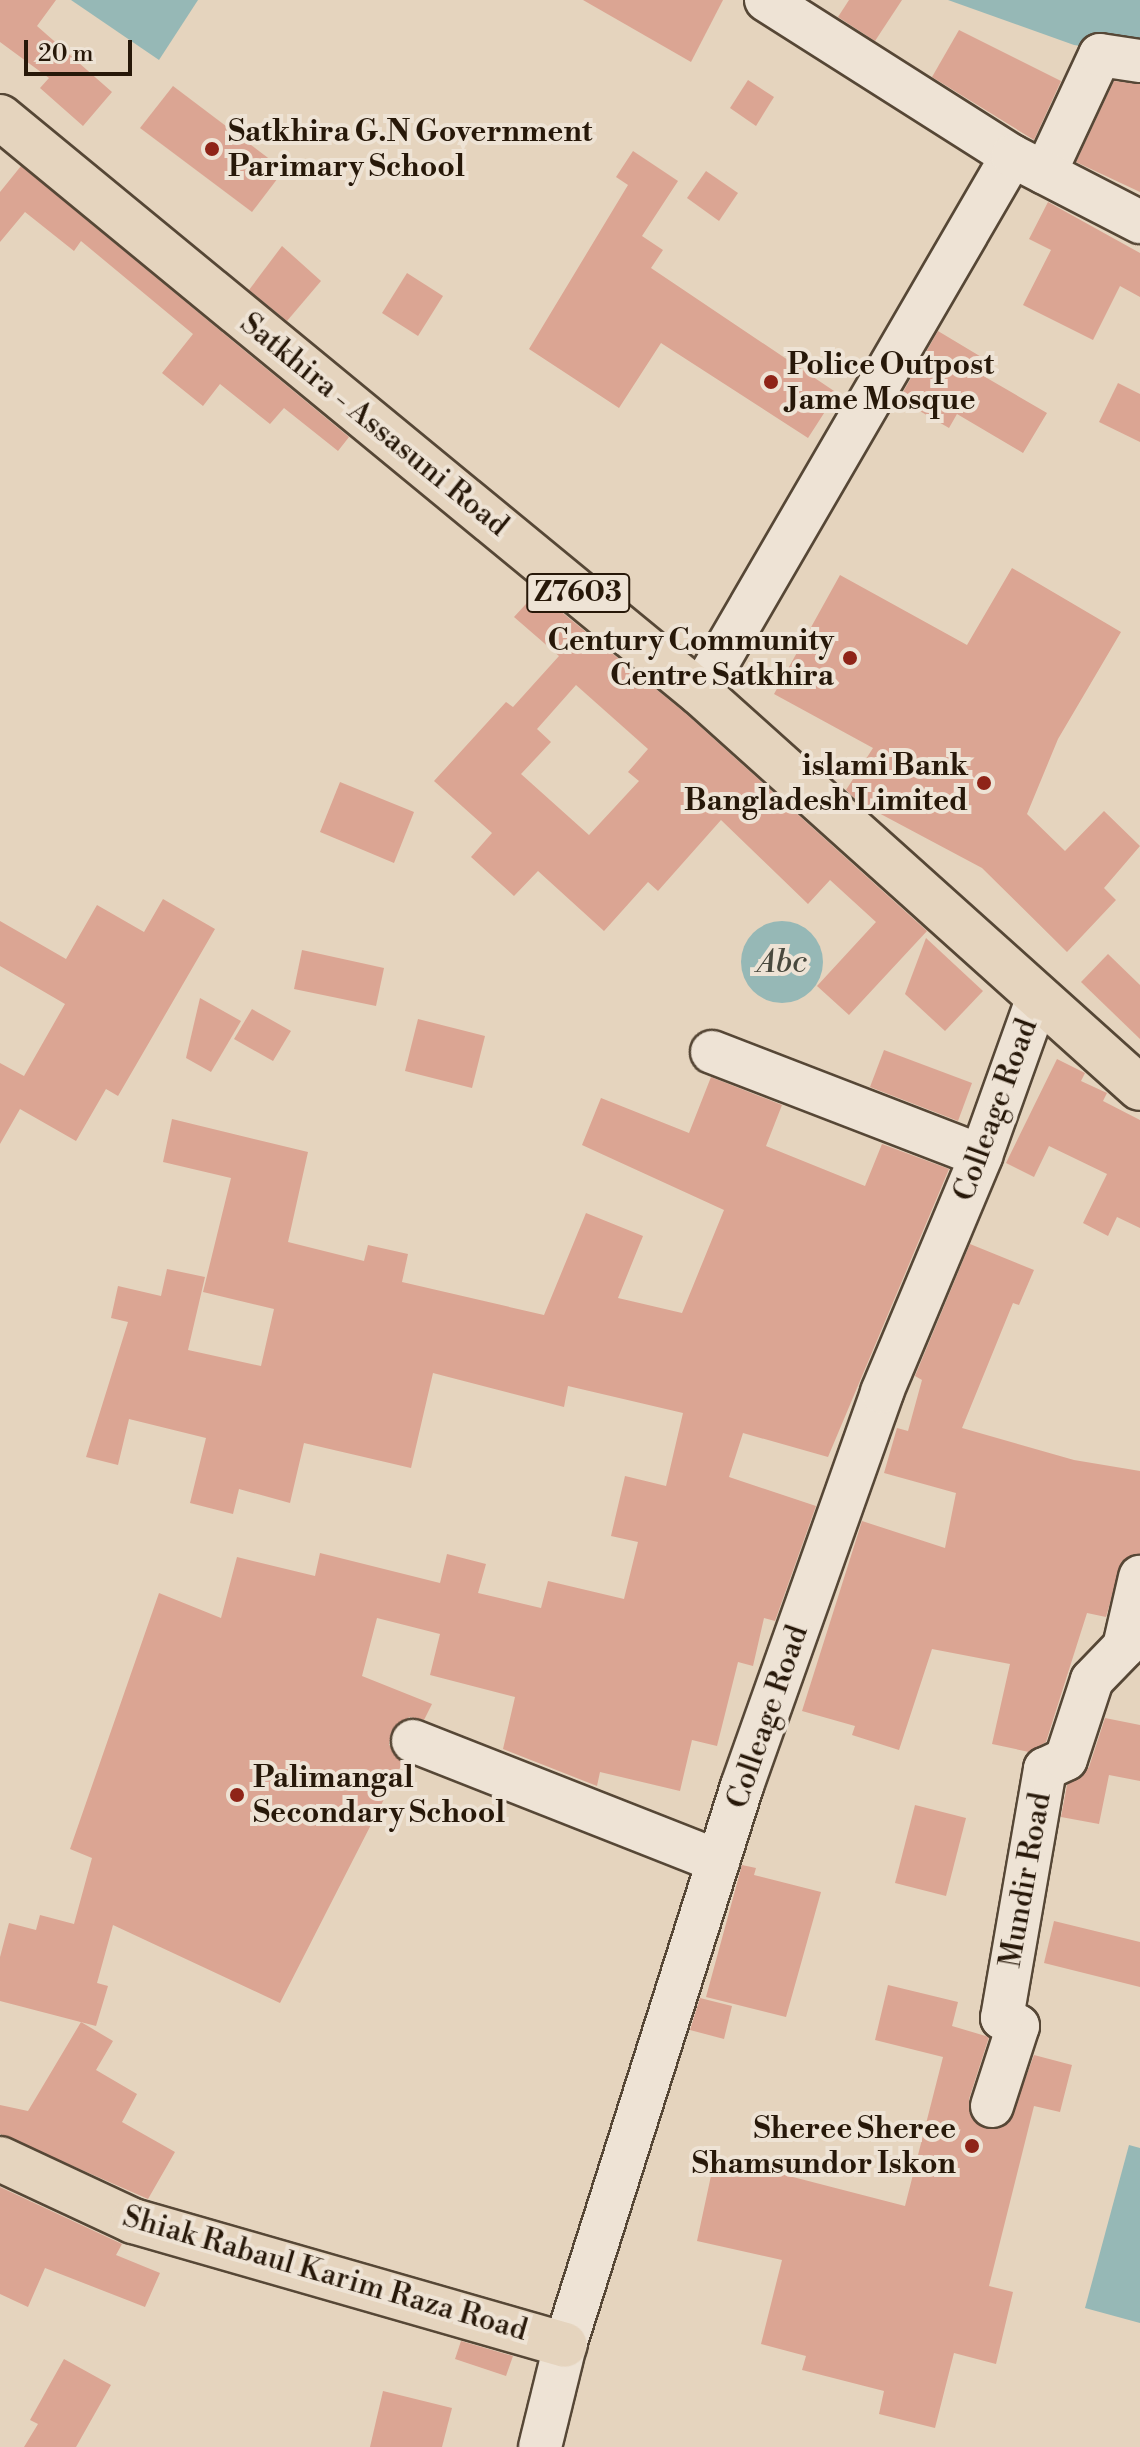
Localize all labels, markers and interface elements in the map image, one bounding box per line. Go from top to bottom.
scale bar [28,24,136,74]
text: 20 m [38,39,94,69]
place label: Satkhira G.N Government Parimary School [228,114,592,184]
marker: Satkhira G.N Government Parimary School [203,140,221,158]
street label: Satkhira - Assasuni Road [233,306,515,544]
place label: Police Outpost Jame Mosque [787,347,994,418]
marker: Police Outpost Jame Mosque [762,373,780,391]
road number: Z7603 [526,569,630,617]
place label: Century Community Centre Satkhira [548,623,834,694]
marker: Century Community Centre Satkhira [841,649,859,667]
place label: islami Bank Bangladesh Limited [684,748,968,818]
marker: islami Bank Bangladesh Limited [975,774,993,792]
water label: Abc [757,943,807,981]
street label: Colleage Road [946,1014,1046,1206]
street label: Colleage Road [720,1621,816,1813]
place label: Palimangal Secondary School [253,1760,505,1830]
marker: Palimangal Secondary School [228,1786,246,1804]
street label: Mundir Road [993,1790,1059,1970]
place label: Sheree Sheree Shamsundor Iskon [692,2111,956,2182]
marker: Sheree Sheree Shamsundor Iskon [963,2137,981,2155]
street label: Shiak Rabaul Karim Raza Road [119,2199,531,2349]

